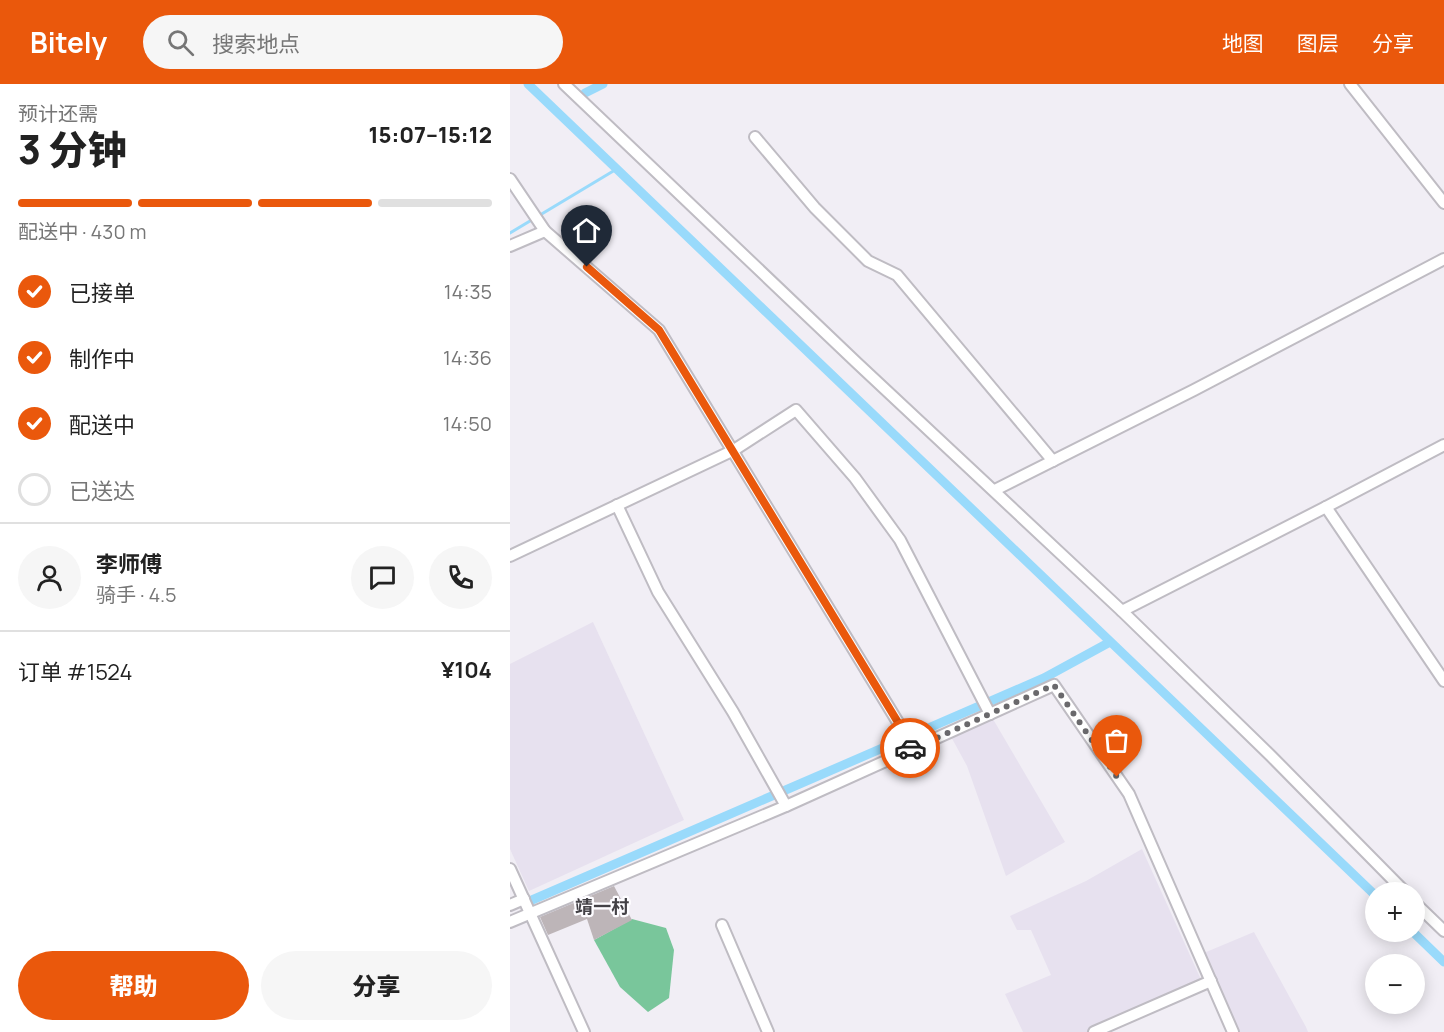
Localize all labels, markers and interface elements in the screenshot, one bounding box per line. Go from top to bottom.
search box [143,15,563,69]
text: Bitely [30,23,107,61]
icon: search [164,26,197,59]
text: 搜索地点 [212,29,300,59]
text: 地图 [1222,29,1264,57]
text: 图层 [1297,29,1339,57]
text: 分享 [1372,29,1414,57]
text: 预计还需 [18,100,98,127]
text: 15:07–15:12 [368,120,492,150]
text: 3 分钟 [18,122,127,176]
pin [561,205,612,267]
icon: home [570,214,603,247]
text: 配送中 · 430 m [18,218,147,245]
icon: check [18,275,51,308]
text: 已接单 [69,278,135,308]
text: 14:35 [444,278,492,305]
icon: check [18,341,51,374]
text: 制作中 [69,344,135,374]
text: 14:36 [443,344,492,371]
icon: check [18,407,51,440]
text: 配送中 [69,410,135,440]
text: 14:50 [443,410,492,437]
text: 已送达 [69,476,135,506]
button: person [18,546,81,609]
button: chat [351,546,414,609]
button: phone [429,546,492,609]
text: 李师傅 [96,549,162,579]
text: 骑手 · 4.5 [96,581,177,608]
text: ¥104 [441,655,492,685]
text: 订单 #1524 [18,657,132,687]
pin [1091,715,1142,777]
courier [880,718,940,778]
icon: bag [1100,724,1133,757]
icon: car [894,732,927,765]
map controls [1365,882,1425,1014]
button: + [1365,882,1425,942]
district label: 靖一村 [575,894,629,918]
button: 帮助 [18,951,249,1020]
button: 分享 [261,951,492,1020]
button: − [1365,954,1425,1014]

